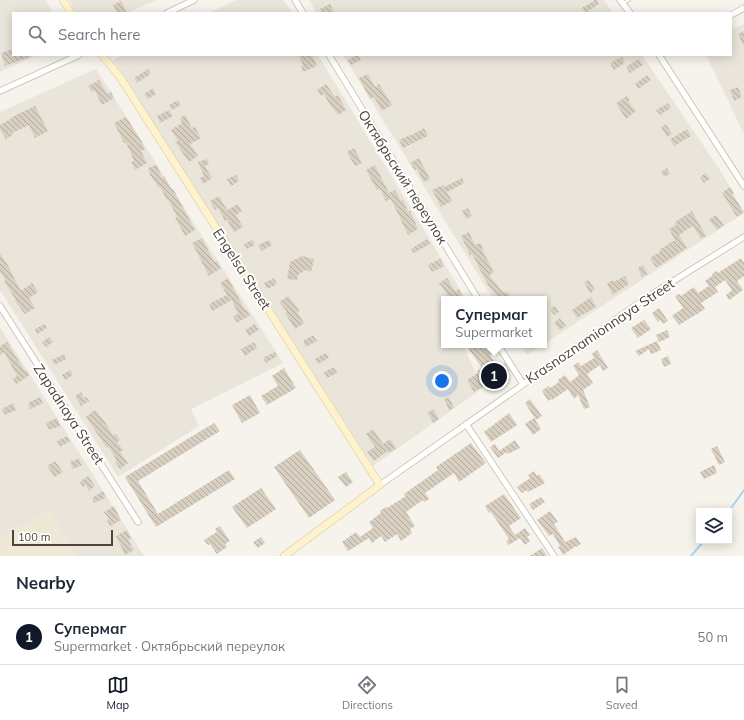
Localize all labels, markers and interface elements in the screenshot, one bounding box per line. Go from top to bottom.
search box [12,12,732,56]
icon: search [26,23,48,45]
text: Search here [58,25,140,44]
street label: Октябрьский переулок [354,106,452,248]
street label: Engelsa Street [209,225,275,313]
street label: Krasnoznamionnaya Street [522,274,678,388]
popup [441,296,547,348]
text: Супермаг [455,305,528,324]
text: Supermarket [455,324,533,340]
street label: Zapadnaya Street [30,360,108,468]
pin: 1 [481,361,507,391]
your location [432,371,452,391]
map controls [696,508,732,544]
button: layers [696,508,732,544]
scale bar [12,528,113,547]
text: 100 m [18,530,50,544]
text: Nearby [16,572,75,593]
text: Супермаг [54,619,127,638]
text: 1 [25,629,33,645]
text: 50 m [698,629,728,645]
text: Supermarket · Октябрьский переулок [54,638,285,654]
tab: Map [106,674,129,712]
tab: Directions [342,674,393,712]
tab: Saved [606,674,638,712]

